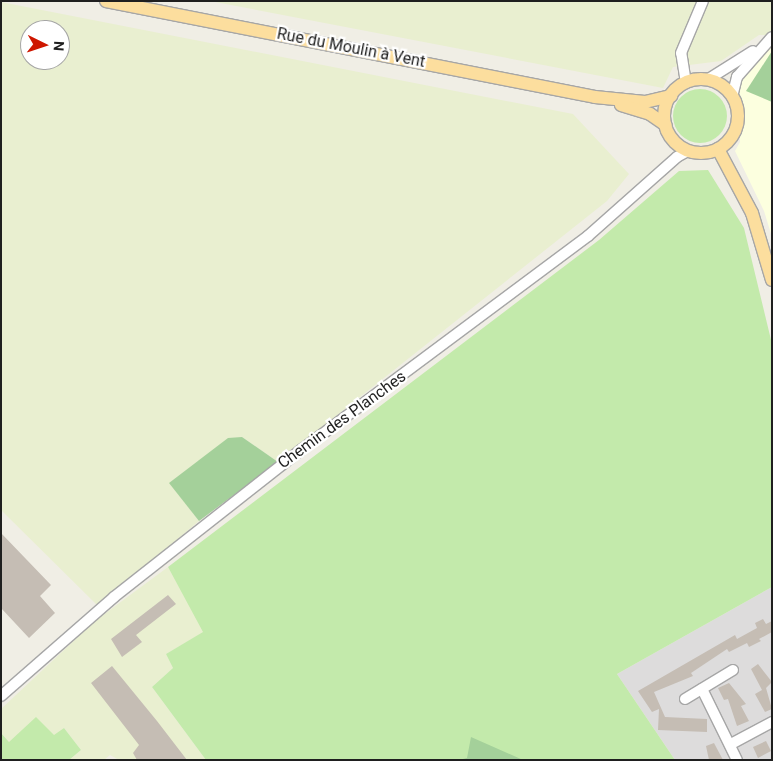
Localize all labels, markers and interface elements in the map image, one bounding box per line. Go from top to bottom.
north arrow [20,20,70,70]
street label: Rue du Moulin à Vent [275,24,427,72]
text: N [51,40,67,51]
street label: Chemin des Planches [274,367,410,473]

